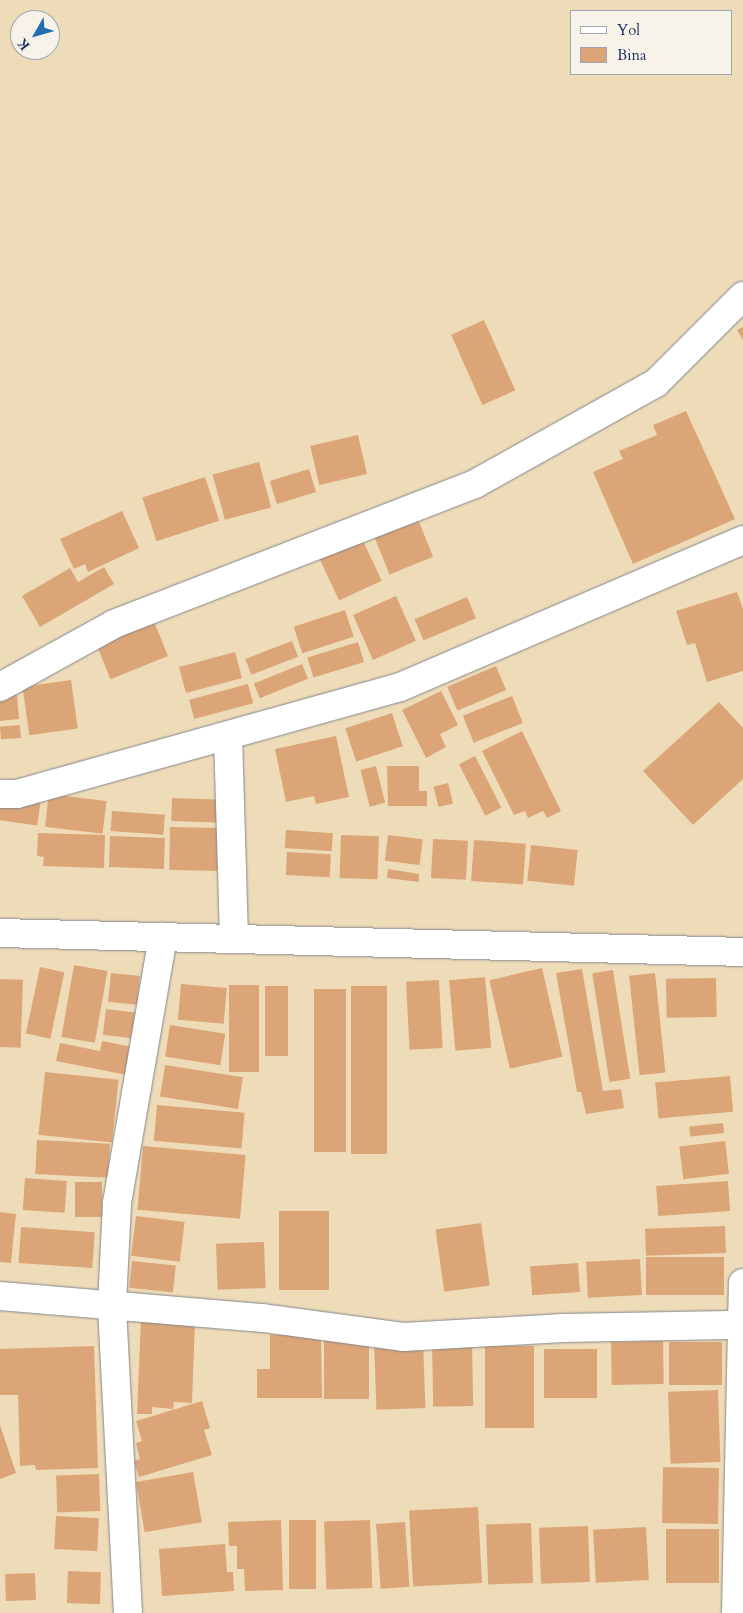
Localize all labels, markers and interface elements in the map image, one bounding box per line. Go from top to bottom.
north arrow [10,10,60,60]
legend [570,10,733,75]
text: Yol [617,20,640,40]
text: K [13,34,35,54]
text: Bina [617,45,646,65]

